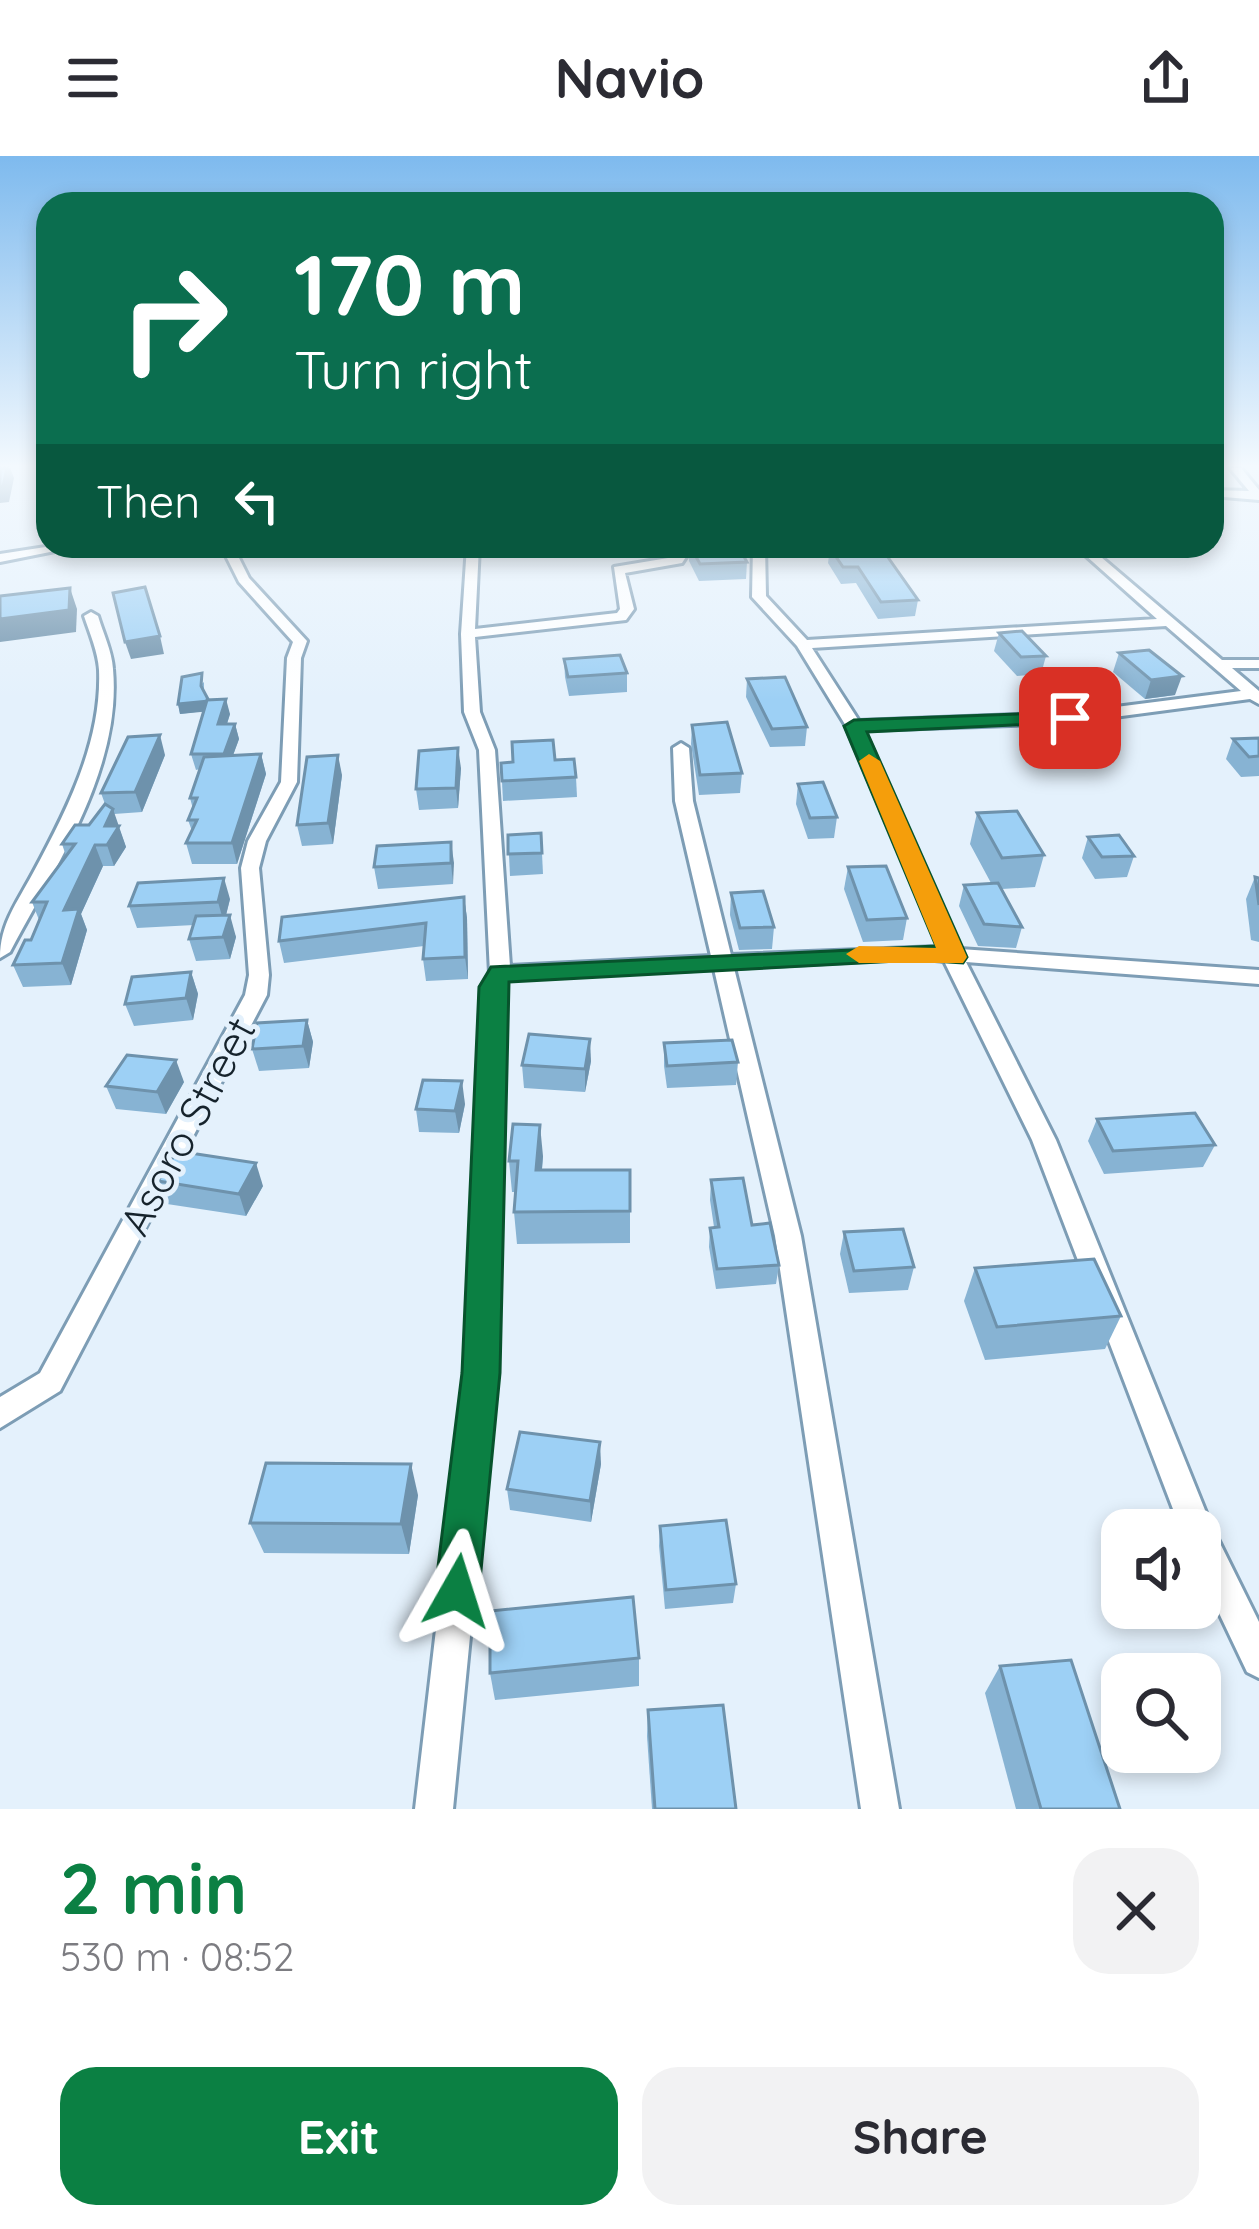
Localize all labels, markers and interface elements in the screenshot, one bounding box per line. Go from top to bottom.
text: Navio [555,44,704,112]
icon: menu [60,45,126,111]
icon: share [1133,45,1199,111]
text: 170 m [294,231,525,336]
icon: right [96,240,252,396]
text: Turn right [294,335,533,403]
icon: left [224,468,290,534]
text: Then [96,473,200,529]
pin [1019,667,1121,769]
icon: arrive [1037,685,1103,751]
street label: Asoro Street [107,1008,267,1244]
map controls [1101,1509,1221,1773]
button: sound [1101,1509,1221,1629]
position arrow [394,1528,520,1654]
button: search [1101,1653,1221,1773]
text: 2 min [60,1842,247,1932]
button: close [1073,1848,1199,1974]
text: 530 m · 08:52 [60,1932,294,1981]
button: Exit [60,2067,618,2205]
button: Share [642,2067,1199,2205]

